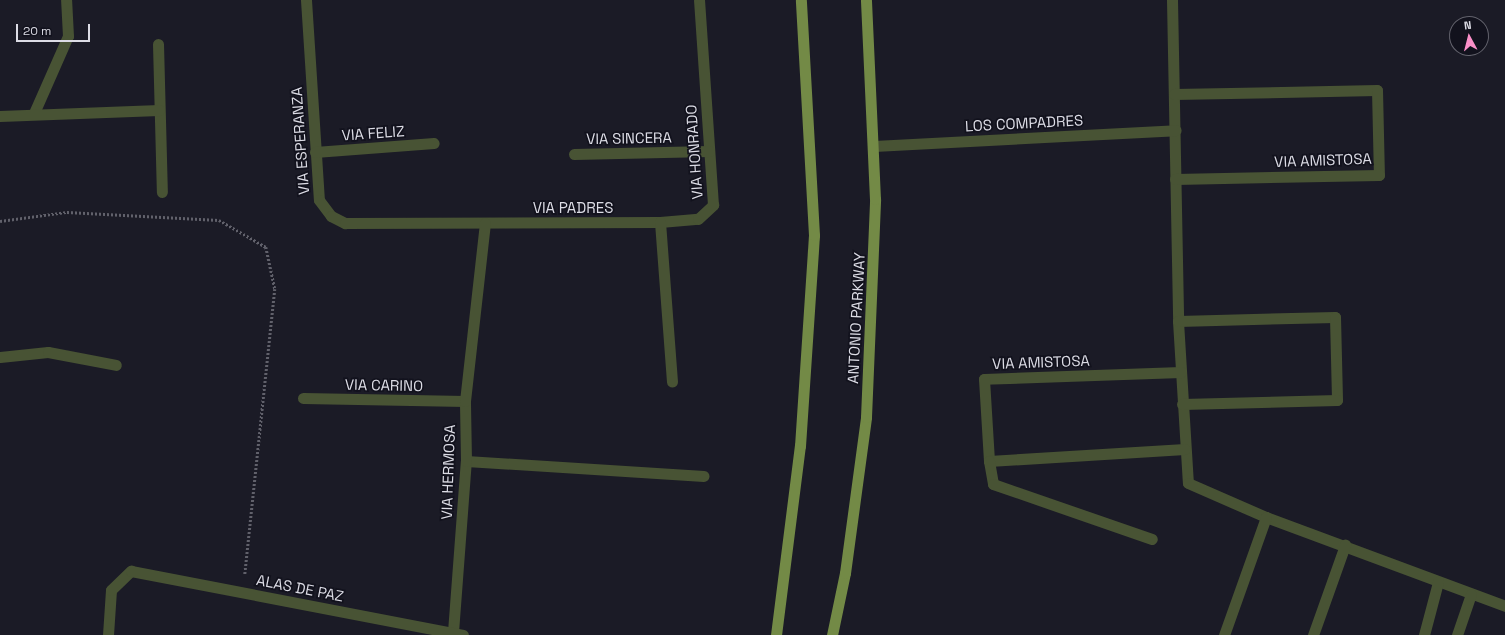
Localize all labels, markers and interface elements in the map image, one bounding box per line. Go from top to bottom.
scale bar [18,16,92,42]
north arrow [1449,16,1489,56]
text: N [1463,18,1472,32]
text: 20 m [23,23,51,39]
street label: VIA ESPERANZA [287,86,313,196]
street label: VIA HONRADO [682,104,706,200]
street label: LOS COMPADRES [964,111,1084,135]
street label: VIA FELIZ [341,122,405,144]
street label: VIA SINCERA [586,128,672,148]
street label: VIA AMISTOSA [1274,149,1372,171]
street label: VIA PADRES [533,199,613,217]
street label: ANTONIO PARKWAY [844,252,868,384]
street label: VIA AMISTOSA [992,351,1090,373]
street label: VIA CARINO [345,375,423,395]
street label: VIA HERMOSA [437,424,459,520]
street label: ALAS DE PAZ [255,571,345,605]

